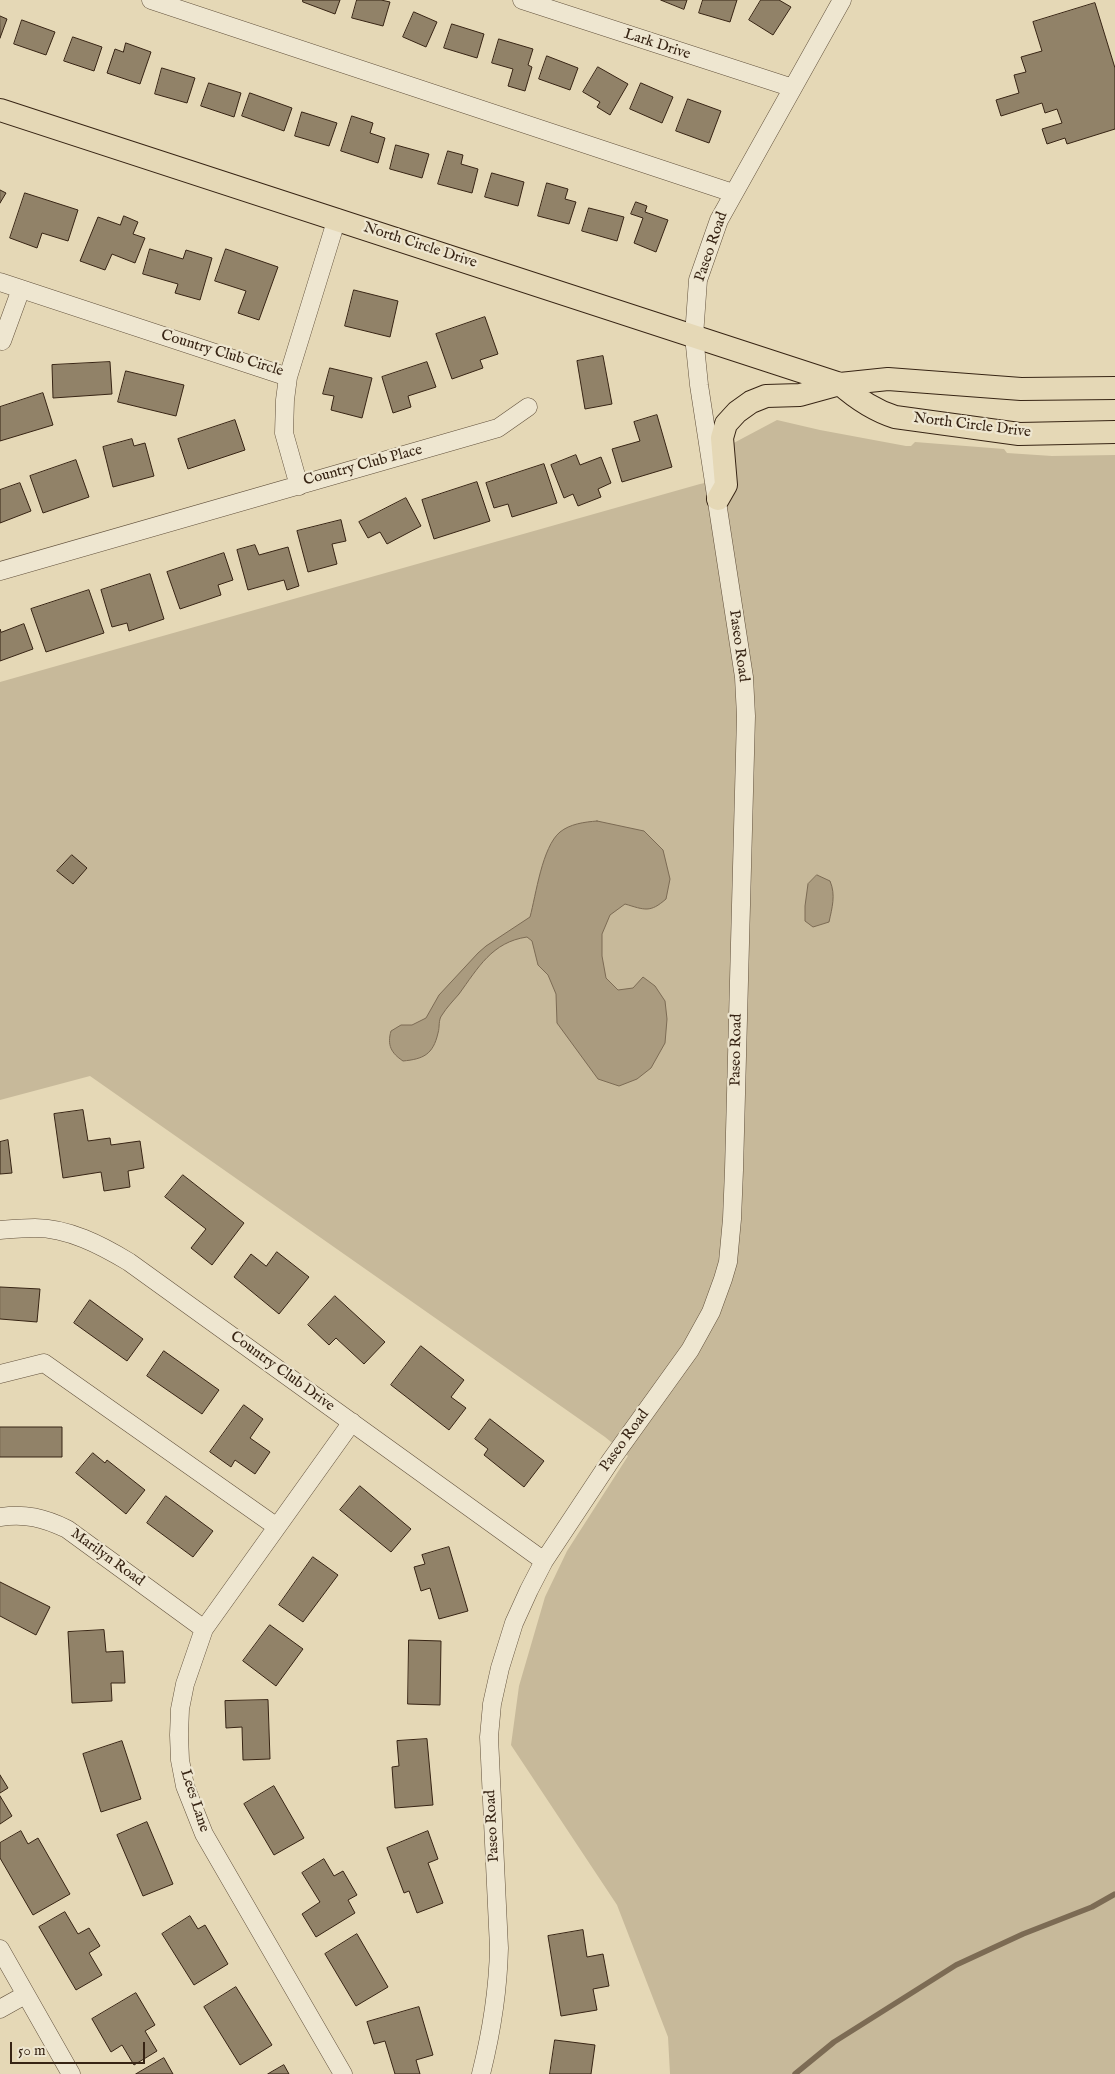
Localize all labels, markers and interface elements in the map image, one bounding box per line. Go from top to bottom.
street label: Lark Drive [621,26,693,64]
street label: Paseo Road [692,210,732,284]
street label: North Circle Drive [361,219,479,273]
street label: Country Club Circle [159,327,285,381]
street label: North Circle Drive [912,410,1032,442]
street label: Country Club Place [302,441,424,491]
street label: Paseo Road [724,609,752,683]
street label: Paseo Road [727,1014,747,1086]
street label: Country Club Drive [226,1328,338,1416]
street label: Paseo Road [596,1406,654,1476]
street label: Marilyn Road [67,1525,147,1591]
street label: Lees Lane [175,1767,213,1835]
street label: Paseo Road [482,1789,504,1863]
scale bar [12,2032,148,2064]
text: 50 m [18,2041,46,2060]

